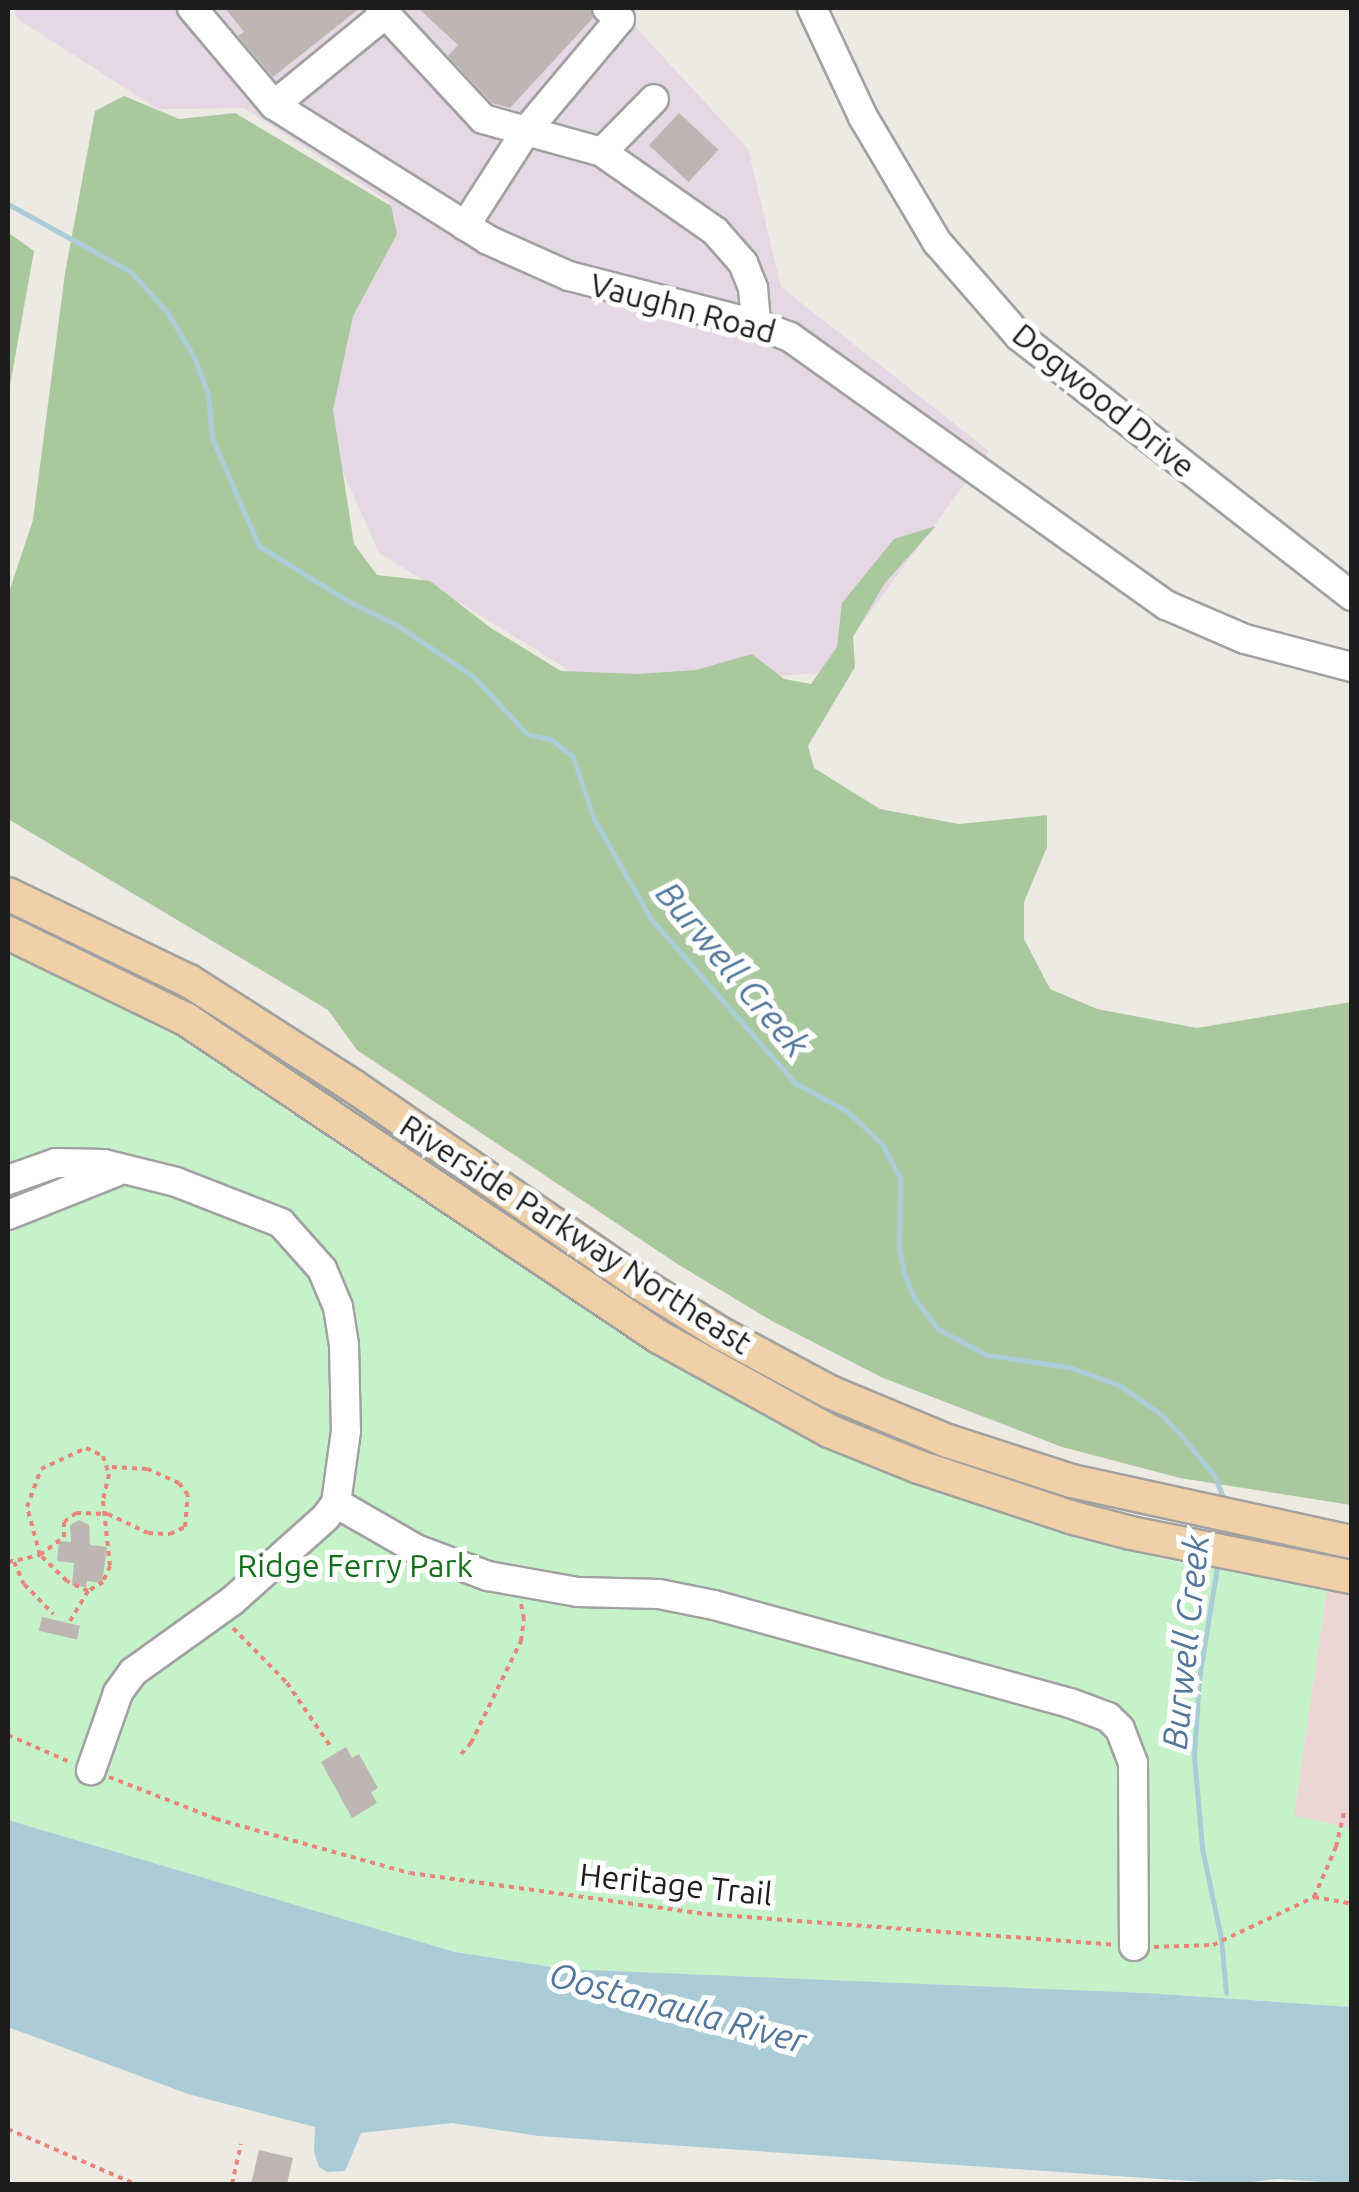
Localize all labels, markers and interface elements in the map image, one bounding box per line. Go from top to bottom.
street label: Vaughn Road [586,265,780,351]
street label: Dogwood Drive [1005,315,1203,485]
water label: Burwell Creek [648,873,818,1065]
street label: Riverside Parkway Northeast [393,1106,759,1362]
water label: Burwell Creek [1153,1533,1217,1751]
park label: Ridge Ferry Park [237,1546,473,1584]
street label: Heritage Trail [578,1855,774,1913]
water label: Oostanaula River [545,1953,811,2061]

